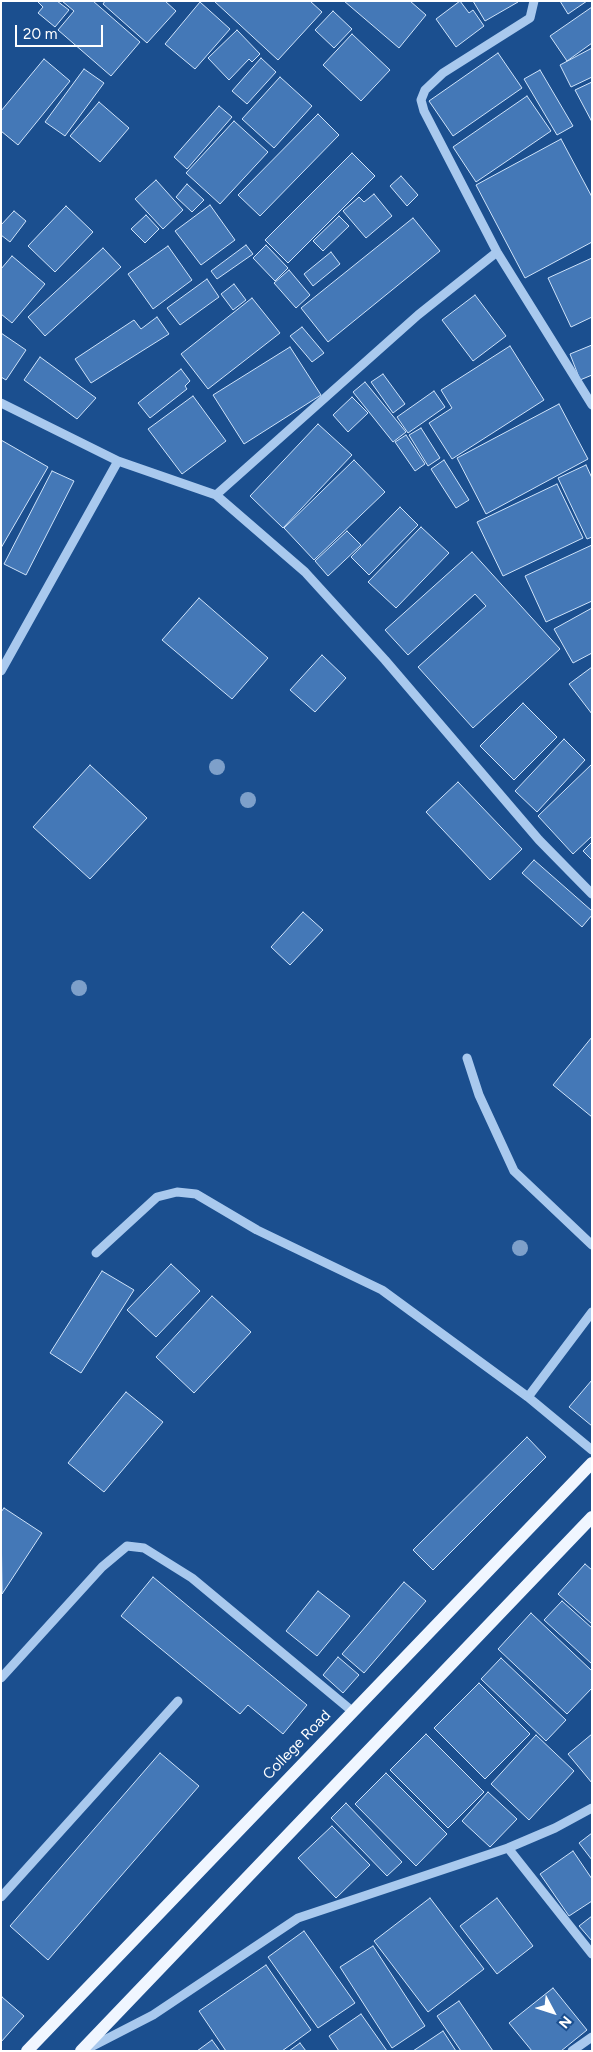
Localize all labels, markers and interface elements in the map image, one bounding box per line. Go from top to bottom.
scale bar [18,15,105,47]
text: 20 m [23,25,57,43]
street label: College Road [259,1707,335,1783]
north arrow [528,1987,578,2037]
text: N [555,2012,575,2032]

